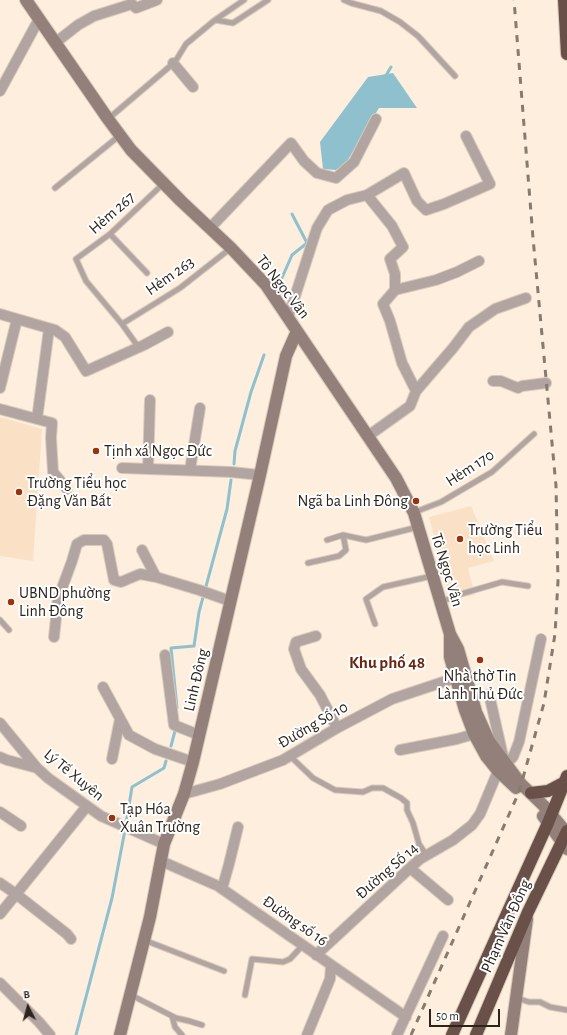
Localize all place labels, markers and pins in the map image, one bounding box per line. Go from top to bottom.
place label: Tịnh xá Ngọc Đức [104,441,212,461]
marker: Tịnh xá Ngọc Đức [91,446,101,456]
place label: Trường Tiểu học Đặng Văn Bất [27,473,126,511]
marker: Trường Tiểu học Đặng Văn Bất [14,487,24,497]
place label: Ngã ba Linh Đông [297,491,408,511]
marker: Ngã ba Linh Đông [411,496,421,506]
place label: Trường Tiểu học Linh [468,520,542,558]
marker: Trường Tiểu học Linh [455,534,465,544]
place label: UBND phường Linh Đông [19,583,110,621]
marker: UBND phường Linh Đông [6,597,16,607]
marker: Nhà thờ Tin Lành Thủ Đức [475,655,485,665]
place label: Nhà thờ Tin Lành Thủ Đức [437,666,523,704]
place label: Tạp Hóa Xuân Trường [120,799,200,837]
marker: Tạp Hóa Xuân Trường [107,813,117,823]

